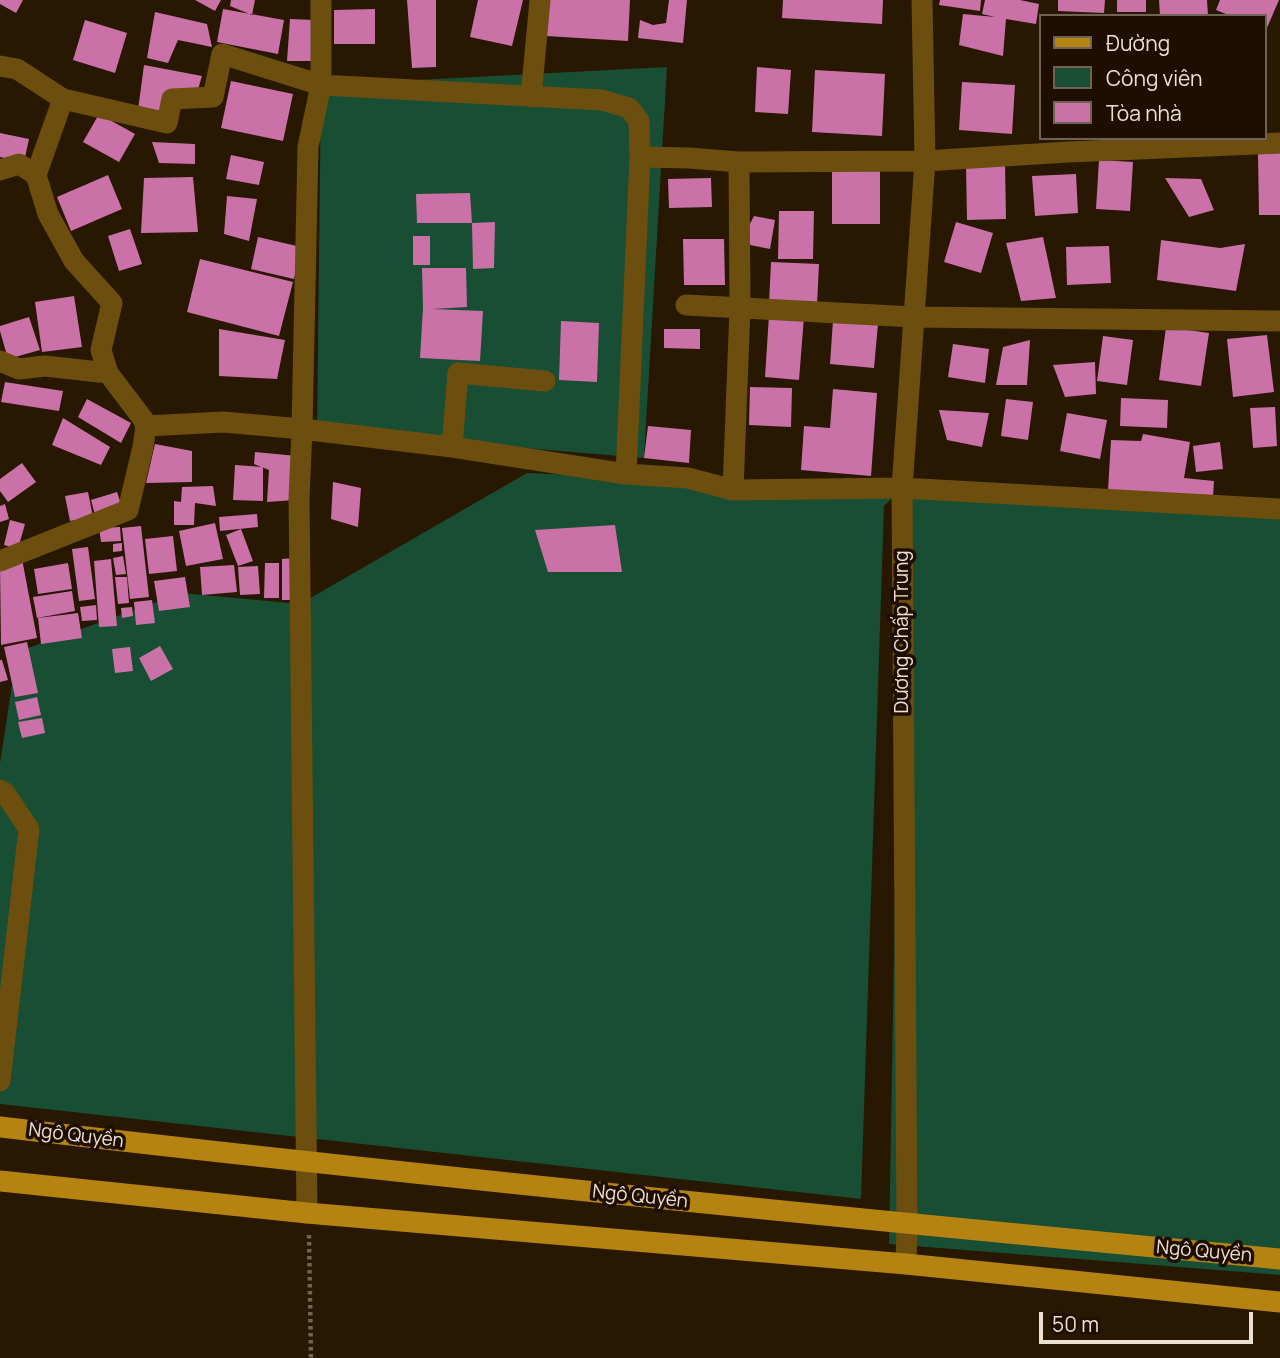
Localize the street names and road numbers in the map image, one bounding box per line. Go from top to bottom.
street label: Dương Chấp Trung [892,550,914,714]
street label: Ngô Quyền [27,1119,125,1153]
street label: Ngô Quyền [591,1181,689,1213]
street label: Ngô Quyền [1155,1236,1253,1268]

